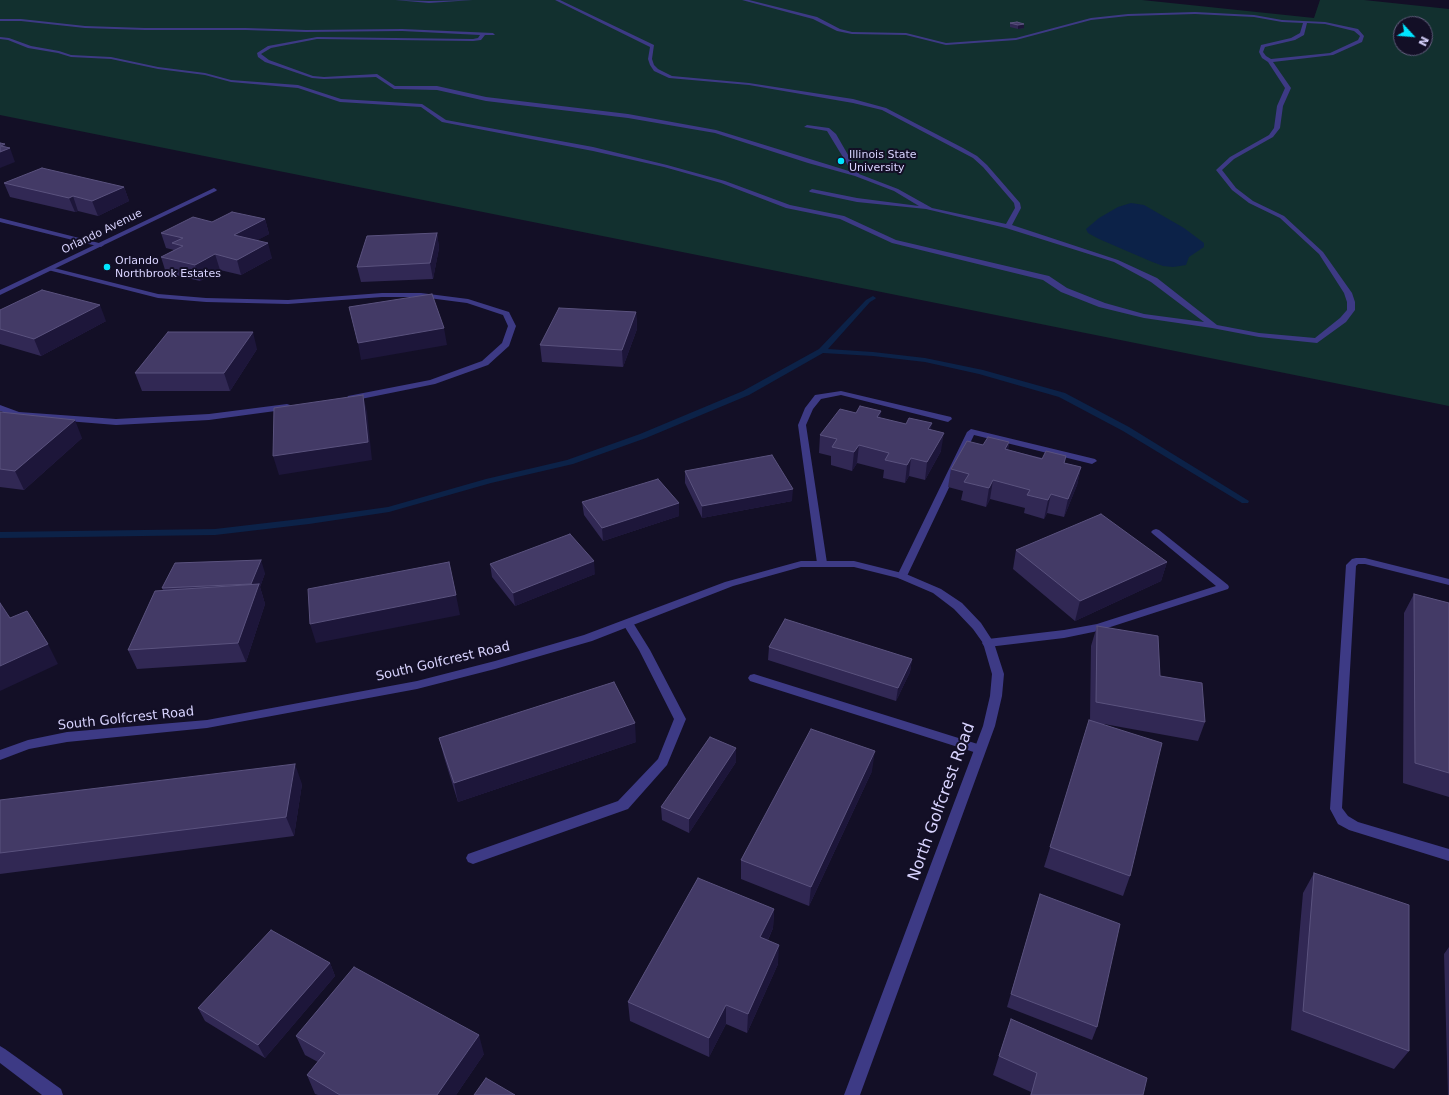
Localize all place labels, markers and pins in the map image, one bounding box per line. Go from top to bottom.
place label: Illinois State University [849,148,917,174]
marker: Illinois State University [836,156,846,166]
place label: Orlando Northbrook Estates [115,254,221,280]
marker: Orlando Northbrook Estates [102,262,112,272]

